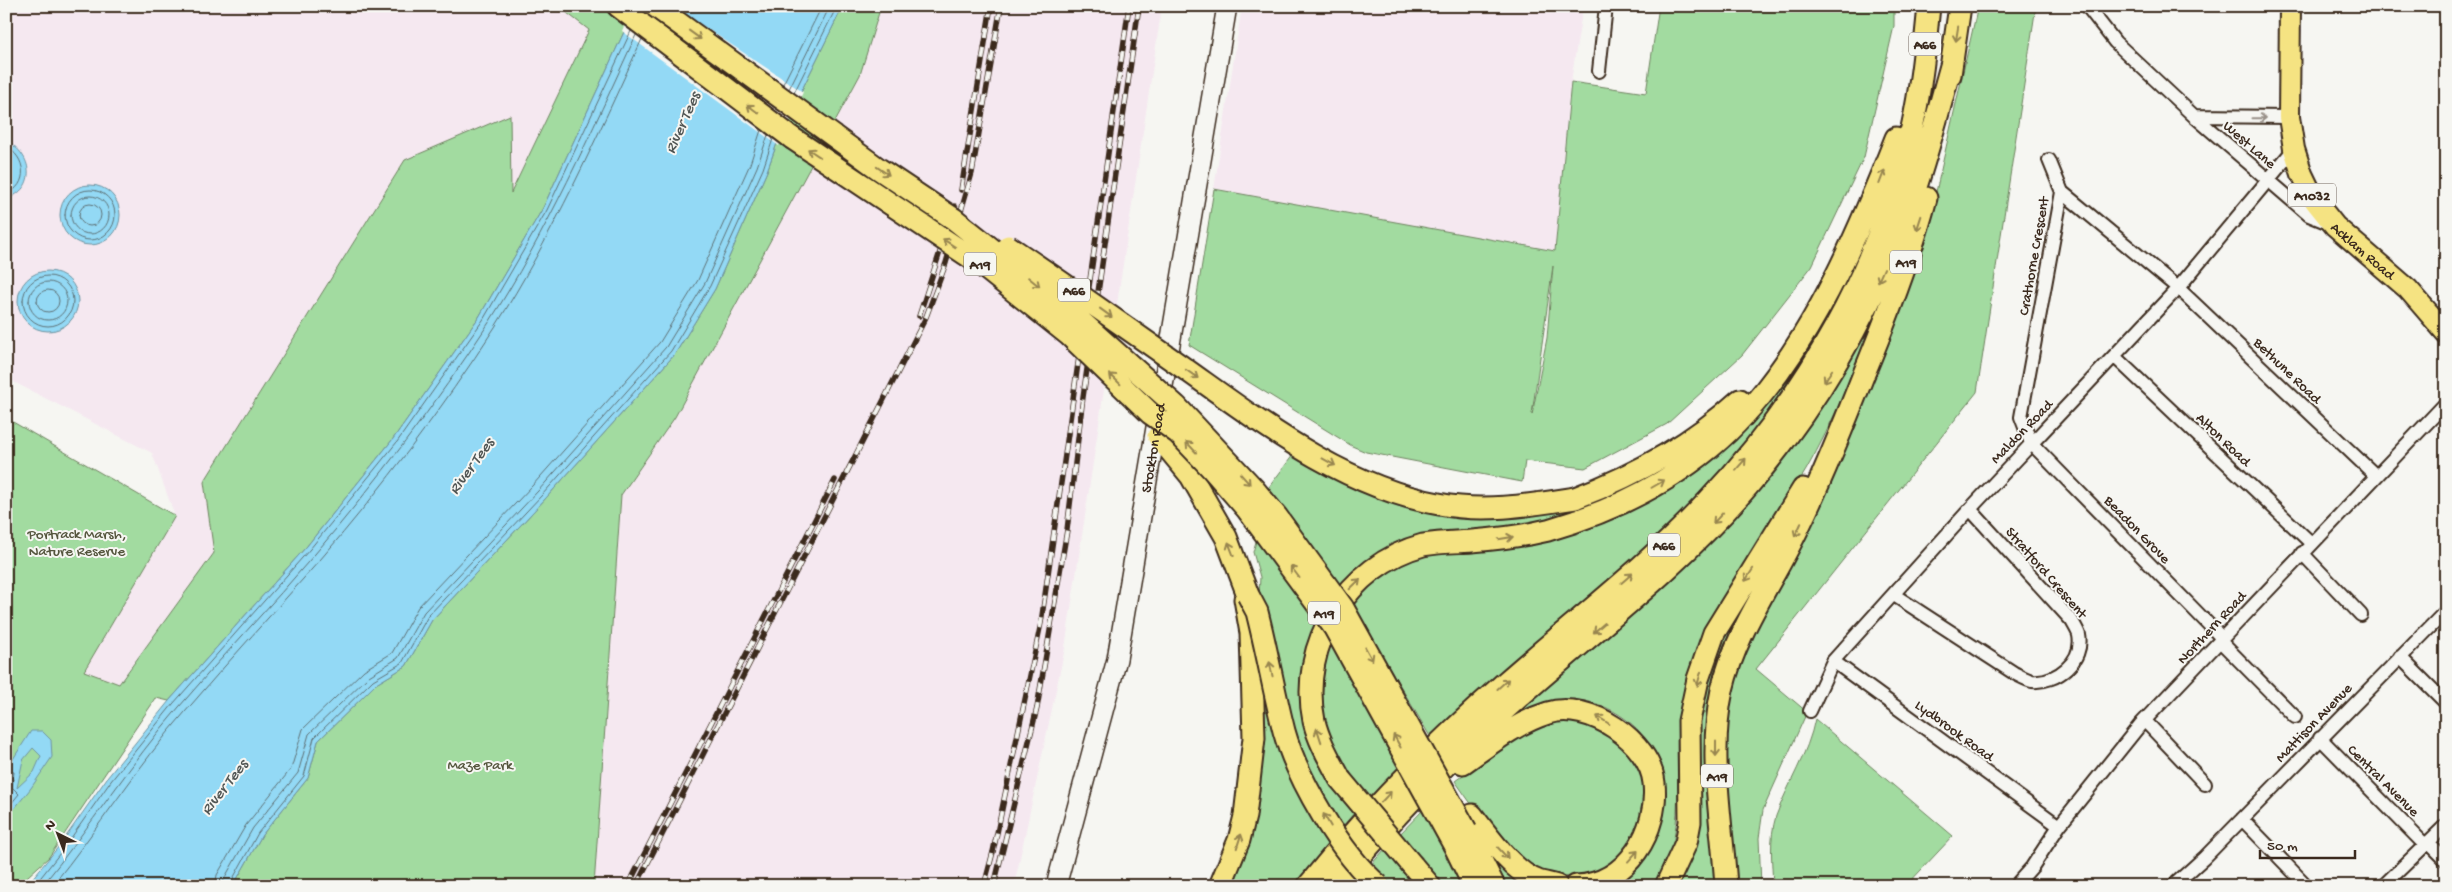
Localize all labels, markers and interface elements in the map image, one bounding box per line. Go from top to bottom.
one-way arrow [1951,26,1961,42]
one-way arrow [688,30,702,40]
road number: A66 [1909,33,1941,56]
water label: River Tees [662,88,707,157]
one-way arrow [747,103,760,114]
one-way arrow [2251,113,2267,122]
street label: West Lane [2218,118,2279,174]
one-way arrow [807,148,821,158]
one-way arrow [876,166,890,176]
one-way arrow [1878,170,1887,185]
road number: A1032 [2288,184,2336,206]
street label: Crathorne Crescent [2016,194,2055,317]
one-way arrow [1913,215,1923,231]
street label: Acklam Road [2326,219,2399,285]
one-way arrow [942,238,956,248]
road number: A19 [1890,250,1922,274]
road number: A19 [964,252,996,276]
one-way arrow [1876,267,1886,282]
one-way arrow [1027,277,1040,288]
road number: A66 [1058,278,1090,302]
one-way arrow [1099,308,1113,318]
street label: Bethune Road [2248,334,2325,409]
one-way arrow [1823,368,1833,382]
one-way arrow [1185,369,1199,379]
one-way arrow [1109,373,1121,385]
street label: Maldon Road [1987,396,2058,468]
street label: Stockton Road [1138,401,1171,494]
street label: Alton Road [2191,410,2255,472]
water label: River Tees [446,433,501,499]
one-way arrow [1185,441,1197,454]
one-way arrow [1736,457,1747,470]
one-way arrow [1321,458,1335,468]
one-way arrow [1239,473,1251,486]
one-way arrow [1650,478,1664,488]
street label: Beadon Grove [2099,492,2174,568]
one-way arrow [1712,512,1724,525]
one-way arrow [1792,522,1802,537]
street label: Stratford Crescent [2001,524,2091,624]
park label: Portrack Marsh, Nature Reserve [27,526,126,561]
one-way arrow [1497,532,1513,542]
road number: A66 [1648,534,1680,556]
one-way arrow [1225,542,1235,557]
one-way arrow [1290,565,1300,579]
one-way arrow [1744,568,1754,582]
one-way arrow [1620,573,1633,584]
one-way arrow [1349,578,1361,590]
street label: Northern Road [2174,587,2252,669]
road number: A19 [1308,602,1340,624]
one-way arrow [1593,623,1606,634]
one-way arrow [1364,647,1374,662]
one-way arrow [1266,662,1275,678]
one-way arrow [1693,671,1703,687]
one-way arrow [1497,679,1510,690]
street label: Mattison Avenue [2272,680,2357,767]
street label: Lydbrook Road [1911,697,1998,767]
one-way arrow [1596,715,1610,725]
one-way arrow [1314,727,1323,743]
one-way arrow [1392,734,1401,749]
one-way arrow [1711,740,1721,757]
street label: Central Avenue [2343,742,2423,821]
water label: River Tees [198,755,255,820]
park label: Maze Park [447,757,514,775]
road number: A19 [1701,764,1733,788]
one-way arrow [1380,790,1392,803]
north arrow [32,810,82,860]
one-way arrow [1322,813,1332,828]
text: N [42,817,60,836]
scale bar [2260,827,2354,859]
one-way arrow [1234,833,1244,849]
text: 50 m [2267,838,2298,856]
one-way arrow [1497,846,1509,859]
one-way arrow [1627,849,1639,862]

